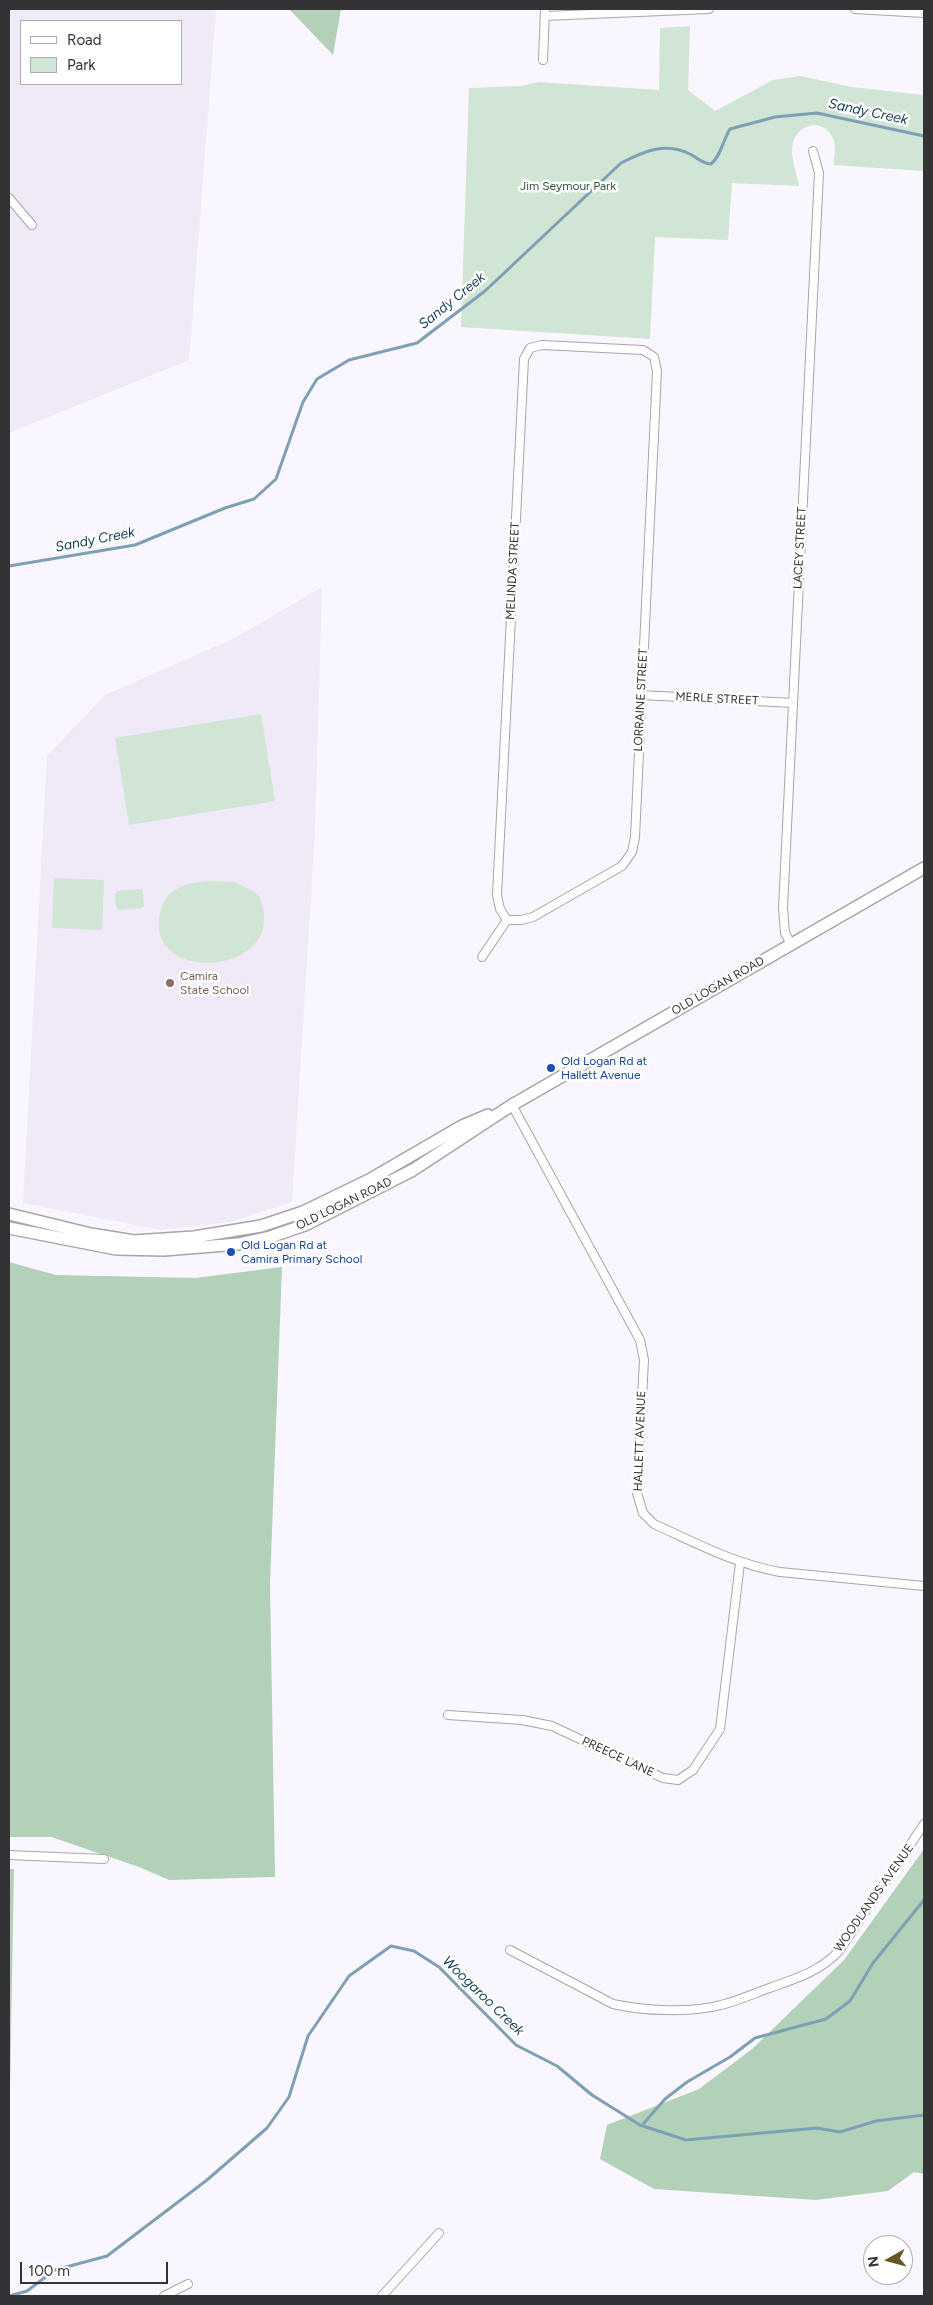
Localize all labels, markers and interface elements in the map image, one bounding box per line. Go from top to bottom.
legend [20,20,182,85]
text: Road [67,31,102,49]
text: Park [67,56,96,74]
water label: Sandy Creek [827,95,909,129]
park label: Jim Seymour Park [520,179,616,193]
water label: Sandy Creek [415,269,489,333]
street label: LACEY STREET [791,506,809,590]
street label: MELINDA STREET [503,522,523,620]
water label: Sandy Creek [54,524,136,556]
street label: LORRAINE STREET [631,648,651,752]
street label: MERLE STREET [675,690,759,708]
street label: OLD LOGAN ROAD [669,954,767,1018]
place label: Camira State School [180,969,249,997]
marker: Camira State School [164,977,176,989]
place label: Old Logan Rd at Hallett Avenue [561,1054,647,1082]
marker: Old Logan Rd at Hallett Avenue [545,1062,557,1074]
street label: OLD LOGAN ROAD [294,1175,394,1233]
place label: Old Logan Rd at Camira Primary School [241,1238,362,1266]
marker: Old Logan Rd at Camira Primary School [225,1246,237,1258]
street label: HALLETT AVENUE [631,1390,649,1492]
street label: PREECE LANE [580,1734,656,1780]
street label: WOODLANDS AVENUE [831,1841,917,1955]
water label: Woogaroo Creek [439,1953,527,2039]
north arrow [863,2235,913,2285]
scale bar [22,2252,170,2284]
text: N [865,2255,883,2268]
text: 100 m [28,2262,70,2280]

